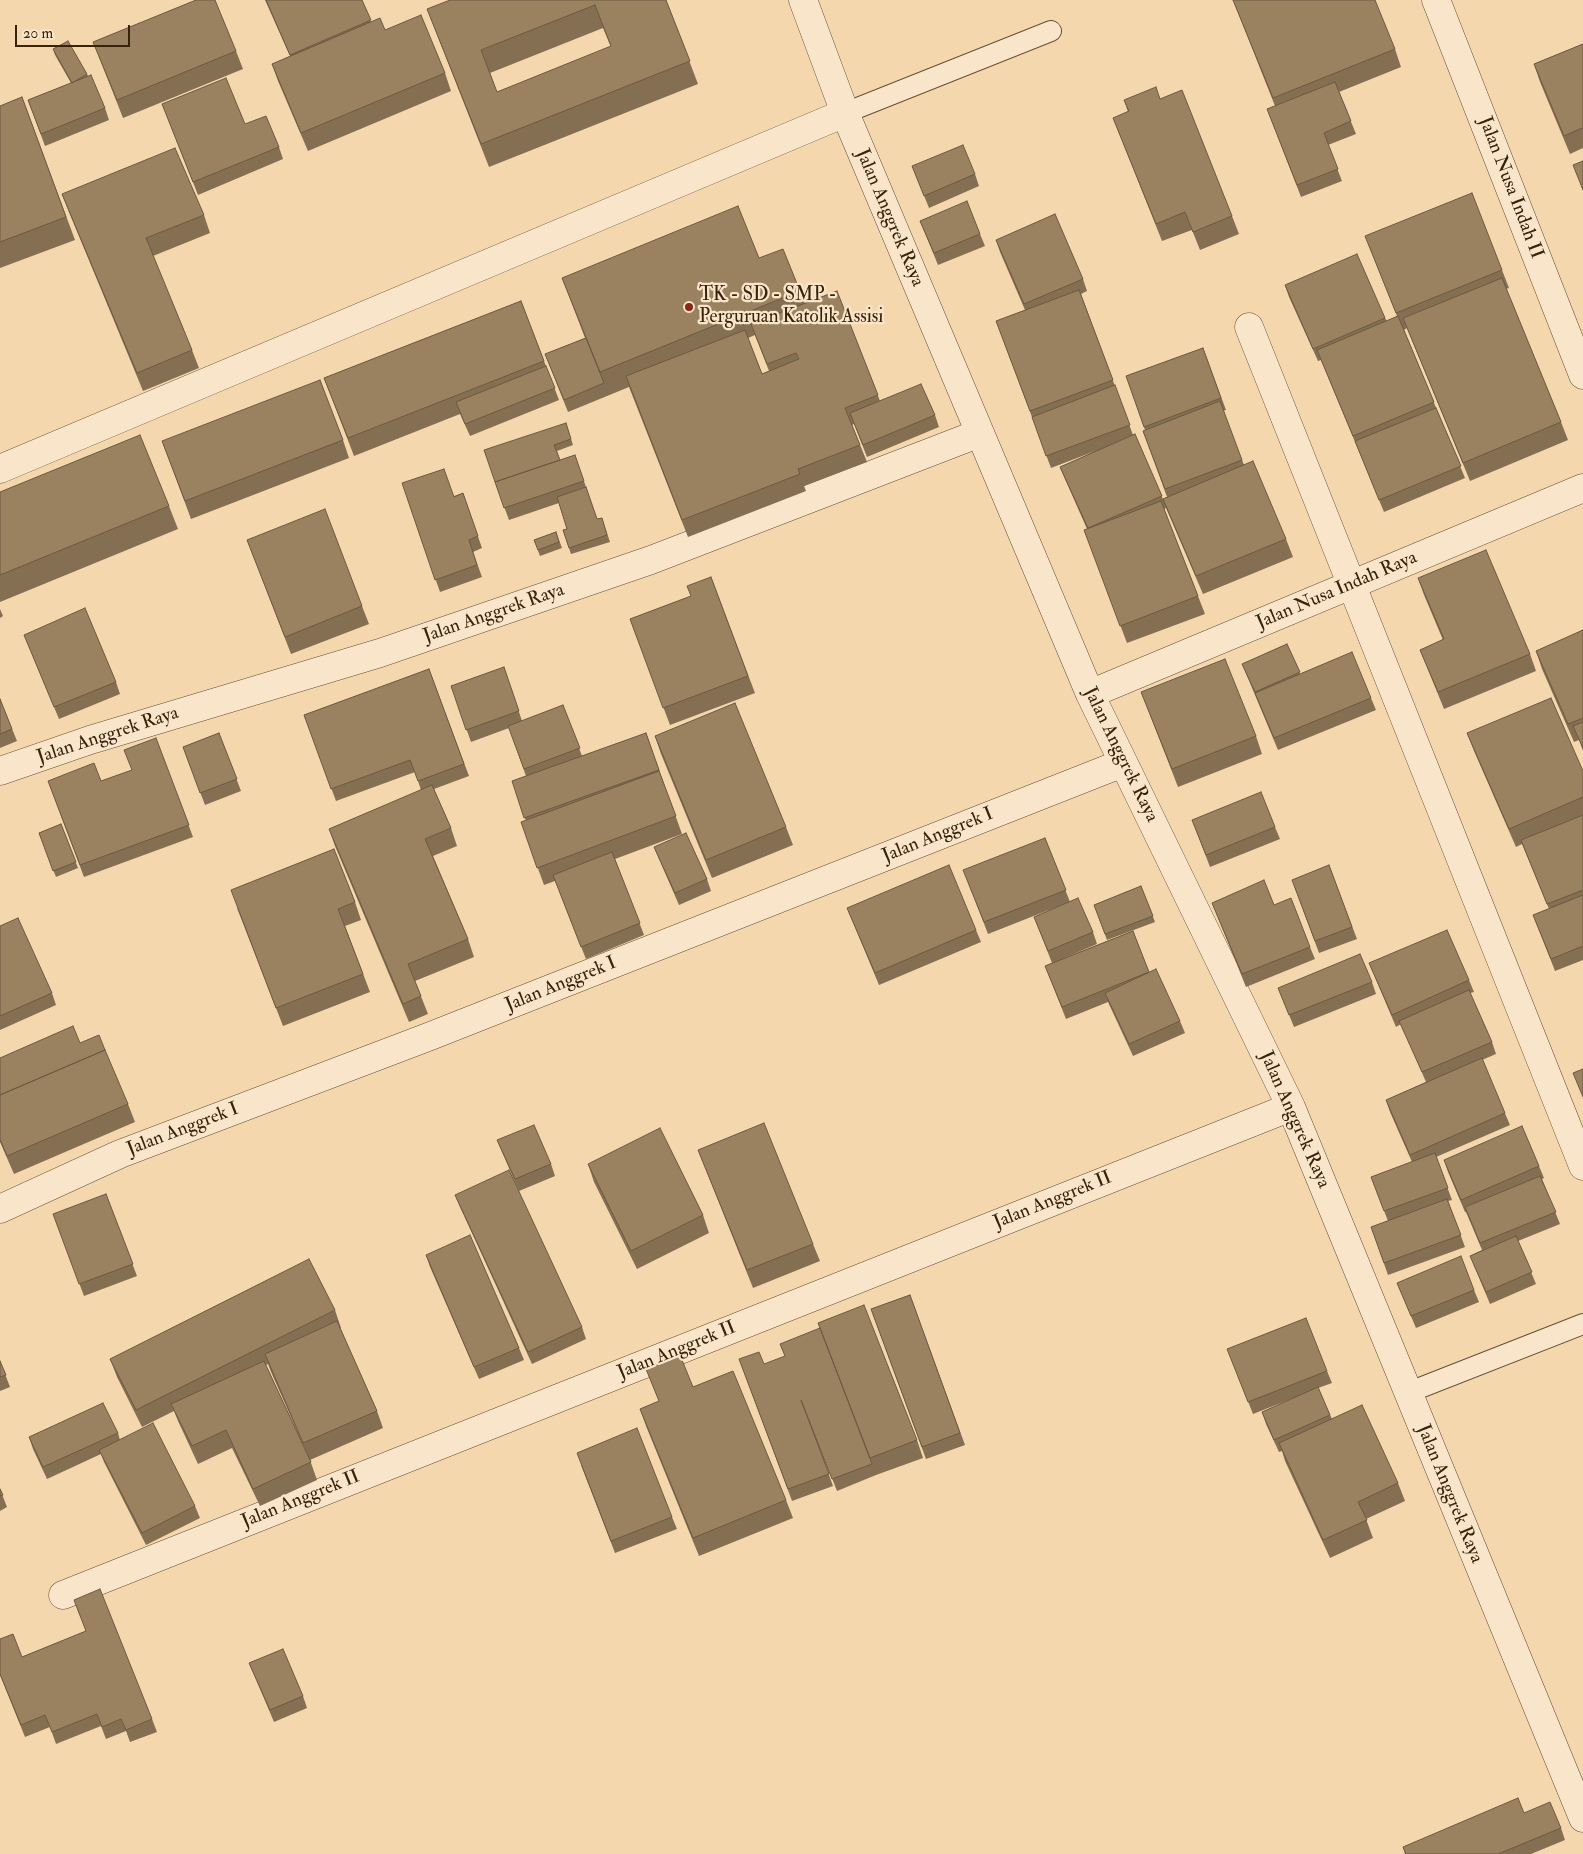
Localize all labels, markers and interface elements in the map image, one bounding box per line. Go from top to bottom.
scale bar [18,15,132,47]
text: 20 m [23,24,53,43]
street label: Jalan Nusa Indah II [1472,114,1548,262]
street label: Jalan Anggrek Raya [850,146,928,290]
place label: TK - SD - SMP - Perguruan Katolik Assisi [699,285,883,329]
marker: TK - SD - SMP - Perguruan Katolik Assisi [683,301,695,313]
street label: Jalan Nusa Indah Raya [1253,547,1421,635]
street label: Jalan Anggrek Raya [421,579,567,649]
street label: Jalan Anggrek Raya [1077,684,1163,826]
street label: Jalan Anggrek Raya [34,702,182,770]
street label: Jalan Anggrek I [879,803,997,869]
street label: Jalan Anggrek I [502,952,620,1018]
street label: Jalan Anggrek Raya [1254,1048,1334,1192]
street label: Jalan Anggrek I [124,1098,242,1162]
street label: Jalan Anggrek II [991,1167,1115,1235]
street label: Jalan Anggrek II [615,1317,739,1385]
street label: Jalan Anggrek Raya [1411,1421,1487,1567]
street label: Jalan Anggrek II [239,1466,363,1534]

